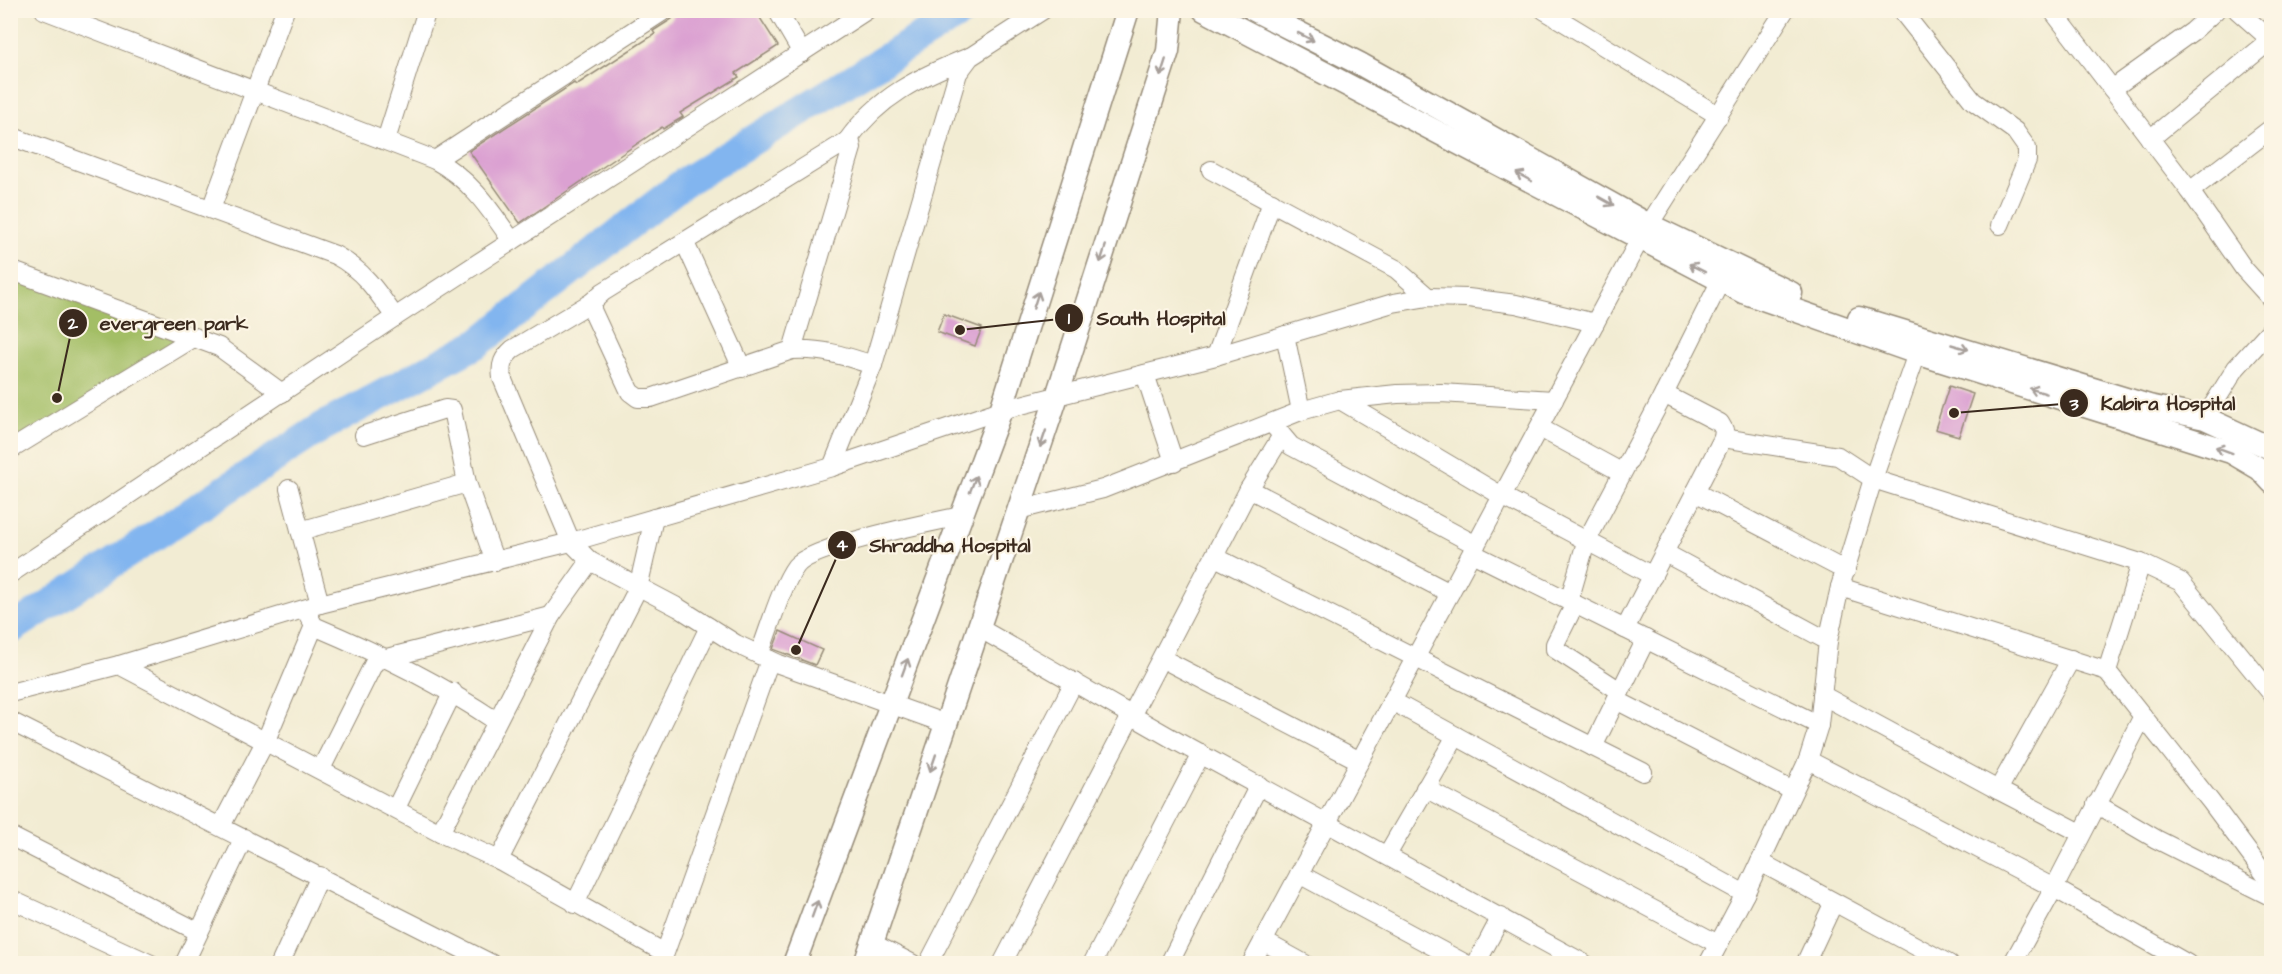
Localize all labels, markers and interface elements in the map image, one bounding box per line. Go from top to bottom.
one-way arrow [1297,32,1315,43]
one-way arrow [1157,58,1168,77]
one-way arrow [1515,171,1533,183]
one-way arrow [1597,195,1614,207]
one-way arrow [1097,244,1108,263]
one-way arrow [1689,262,1706,274]
one-way arrow [1031,291,1042,310]
callout: South Hospital [1054,299,1237,337]
callout: evergreen park [58,304,261,342]
text: South Hospital [1095,305,1226,333]
text: 1 [1068,306,1071,331]
text: evergreen park [100,310,249,339]
text: 2 [67,311,79,336]
one-way arrow [1950,342,1969,353]
callout: Kabira Hospital [2059,384,2248,422]
one-way arrow [2029,385,2048,396]
text: Kabira Hospital [2101,390,2235,418]
text: 3 [2068,392,2079,417]
one-way arrow [1036,429,1047,448]
one-way arrow [2215,444,2233,455]
one-way arrow [969,476,980,494]
callout: Shraddha Hospital [827,526,1043,564]
text: Shraddha Hospital [868,532,1031,560]
text: 4 [836,533,849,558]
one-way arrow [900,658,911,677]
one-way arrow [927,753,938,772]
one-way arrow [810,900,821,919]

